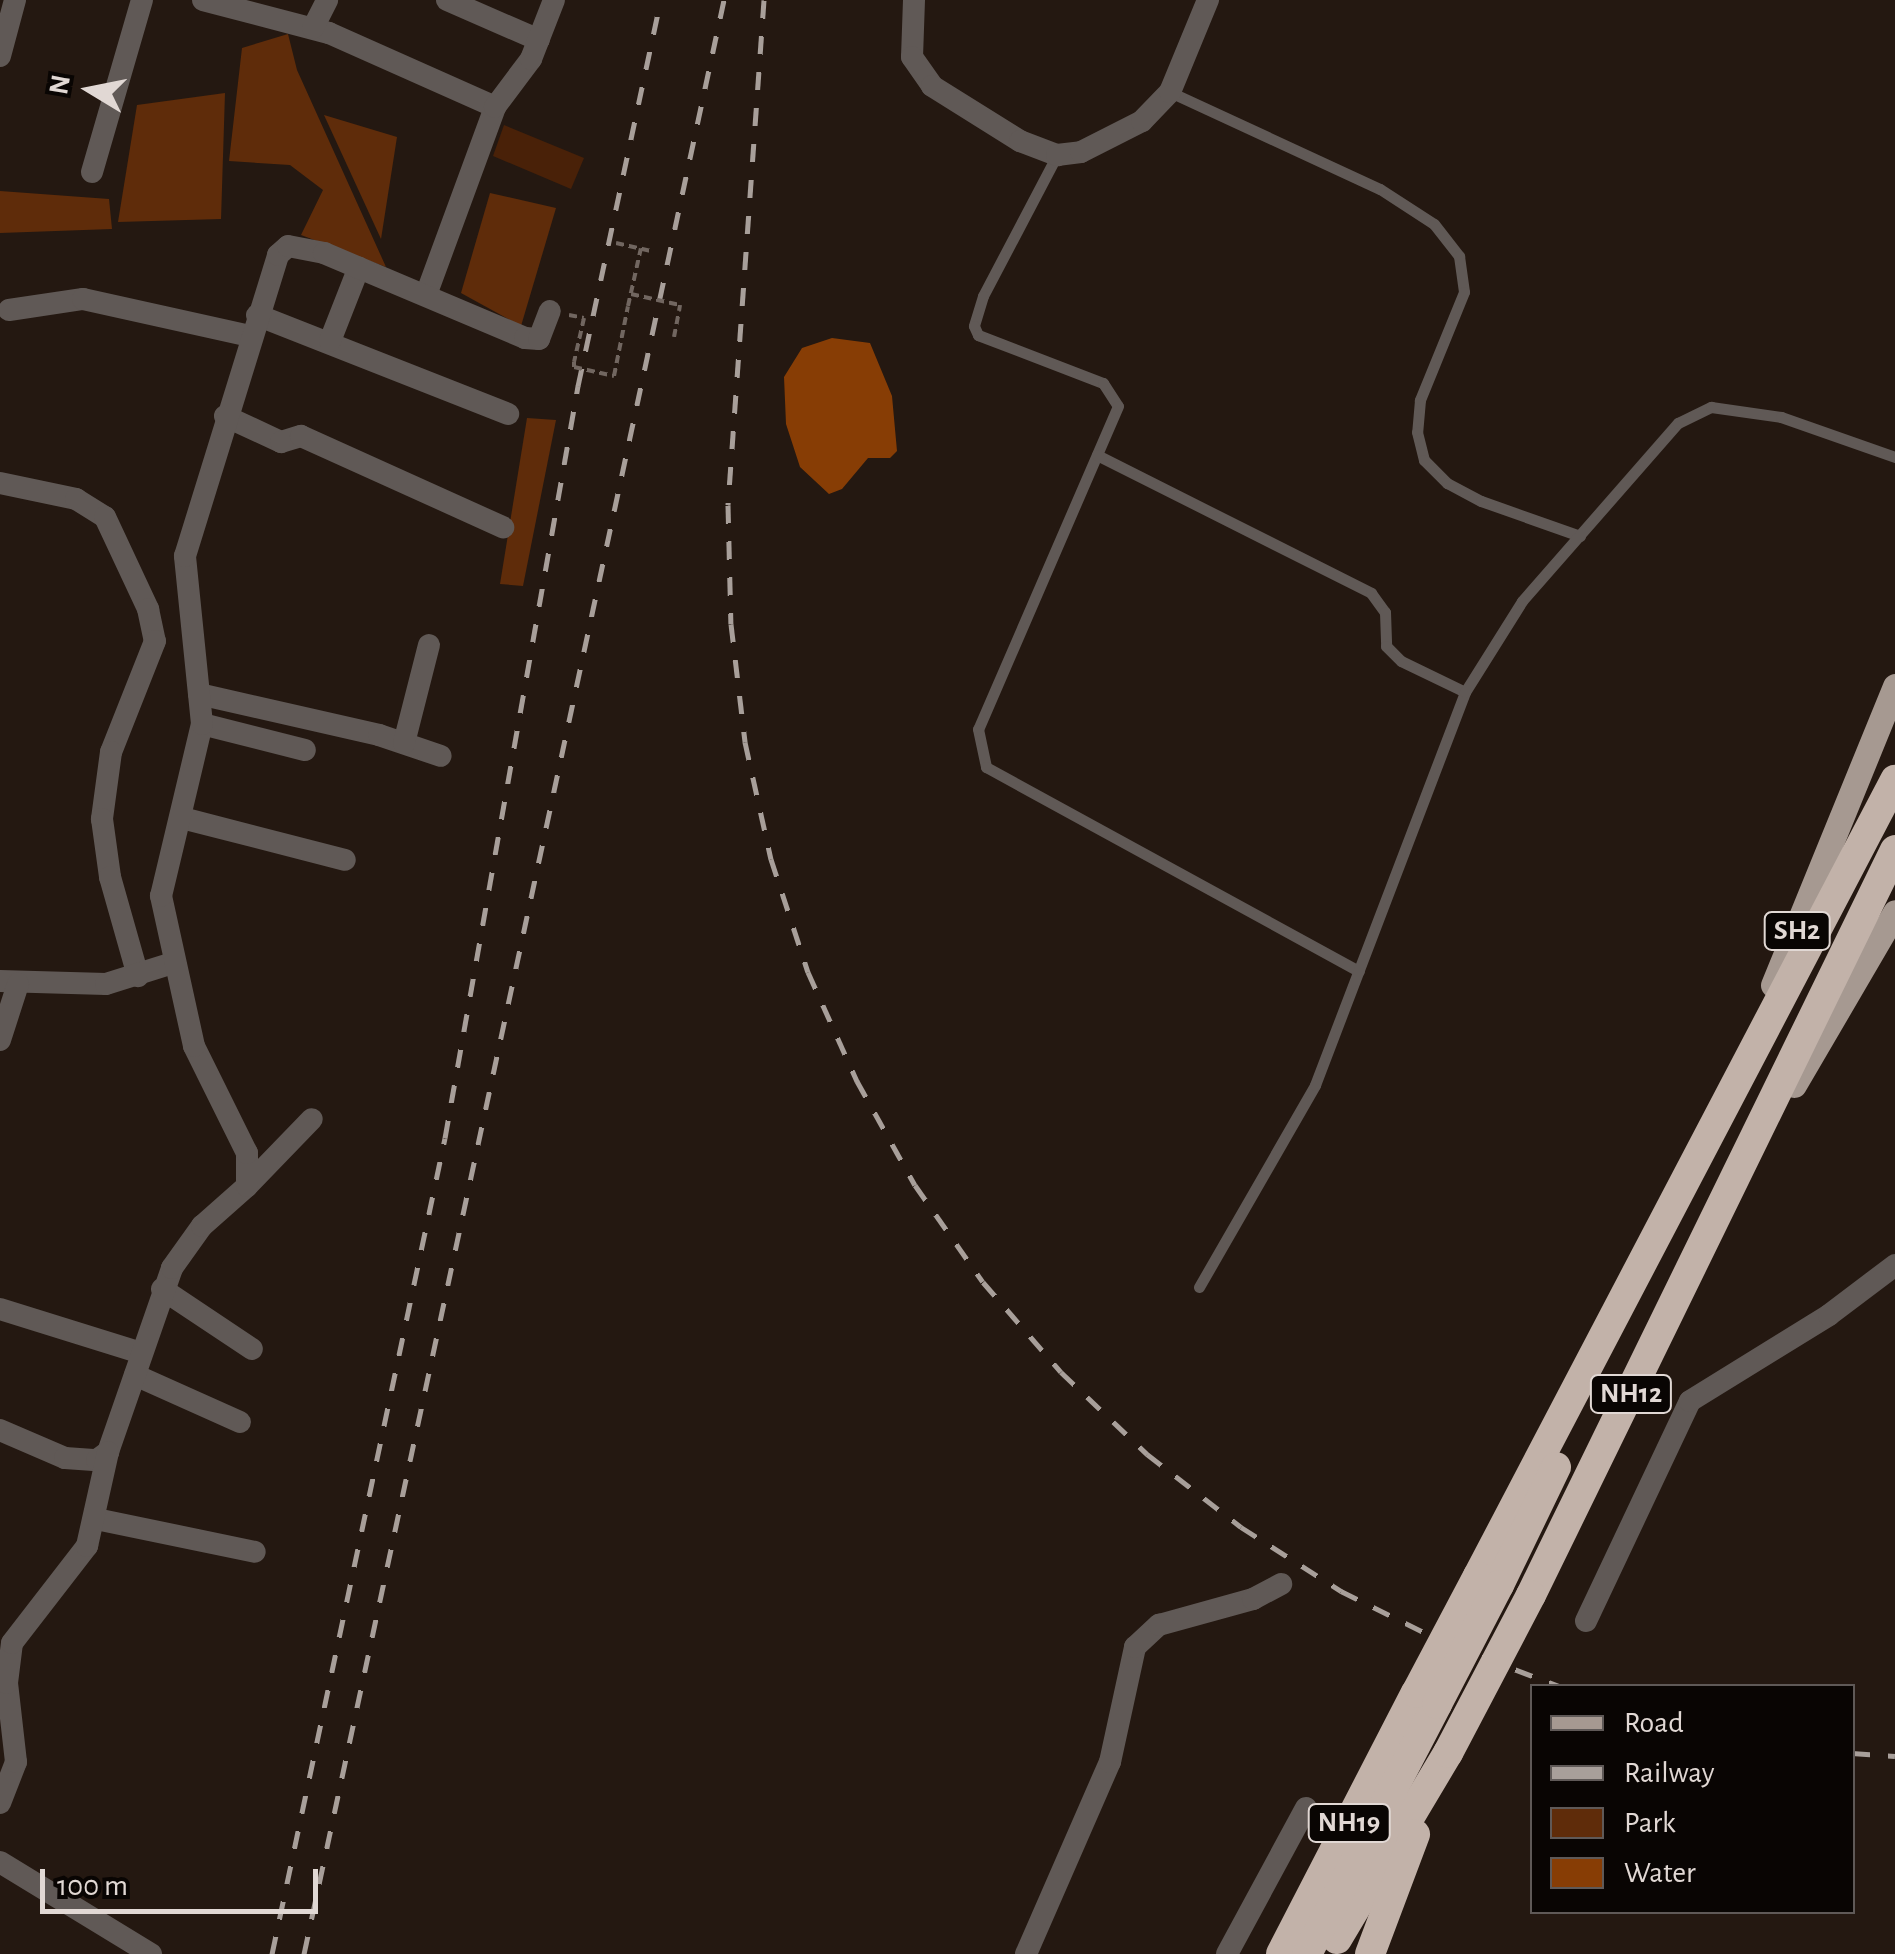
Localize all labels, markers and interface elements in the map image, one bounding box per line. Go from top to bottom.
north arrow [40,40,140,140]
text: N [45,73,76,97]
road number: SH2 [1762,908,1832,954]
road number: NH12 [1588,1371,1674,1417]
legend [1530,1684,1855,1914]
text: Road [1624,1708,1684,1738]
text: Railway [1624,1758,1715,1788]
road number: NH19 [1306,1800,1392,1846]
text: Park [1624,1808,1676,1838]
scale bar [45,1849,322,1911]
text: Water [1624,1858,1696,1888]
text: 100 m [57,1871,128,1901]

